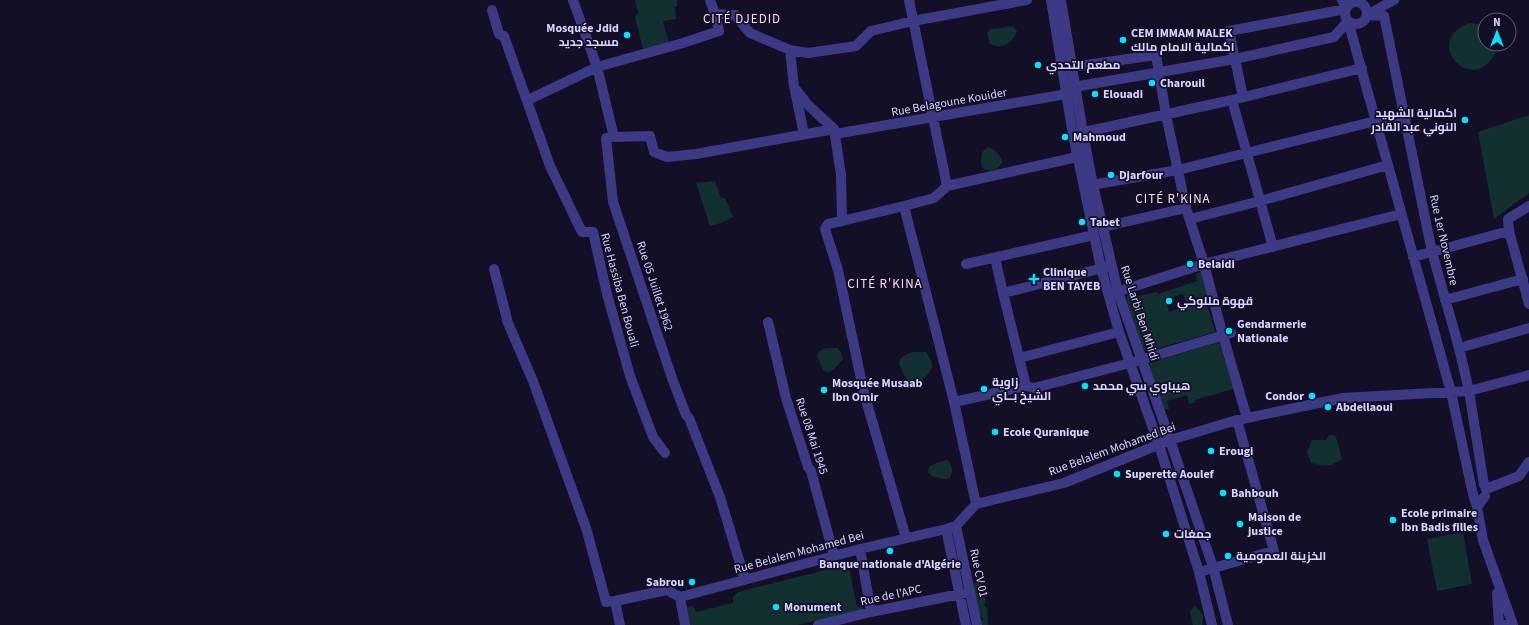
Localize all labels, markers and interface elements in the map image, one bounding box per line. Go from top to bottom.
district label: CITÉ DJEDID [703,10,781,28]
north arrow [1477,12,1517,52]
text: N [1493,15,1501,30]
place label: Mosquée Jdid مسجد جديد [546,20,619,51]
place label: CEM IMMAM MALEK اكمالية الامام مالك [1131,25,1235,56]
marker: Mosquée Jdid مسجد جديد [622,30,632,40]
marker: CEM IMMAM MALEK اكمالية الامام مالك [1118,35,1128,45]
place label: مطعم التحدي [1046,57,1121,75]
marker: مطعم التحدي [1033,60,1043,70]
place label: Charouil [1160,75,1206,92]
marker: Charouil [1147,78,1157,88]
street label: Rue Belagoune Kouider [890,84,1009,121]
place label: Elouadi [1103,86,1143,103]
marker: Elouadi [1090,89,1100,99]
place label: اكمالية الشهيد النوني عبد القادر [1370,105,1457,137]
marker: اكمالية الشهيد النوني عبد القادر [1460,115,1470,125]
place label: Mahmoud [1073,129,1126,146]
marker: Mahmoud [1060,132,1070,142]
place label: Djarfour [1119,167,1164,184]
marker: Djarfour [1106,170,1116,180]
district label: CITÉ R'KINA [1135,190,1211,208]
street label: Rue 1er Novembre [1425,193,1462,287]
place label: Tabet [1090,214,1120,231]
marker: Tabet [1077,217,1087,227]
street label: Rue Hassiba Ben Bouali [596,231,643,349]
street label: Rue 05 Juillet 1962 [632,239,677,333]
place label: Belaidi [1198,256,1235,273]
marker: Belaidi [1185,259,1195,269]
street label: Rue Larbi Ben Mhidi [1116,263,1163,363]
place label: Clinique BEN TAYEB [1043,264,1100,295]
marker: Clinique BEN TAYEB [1028,273,1040,285]
district label: CITÉ R'KINA [847,275,923,293]
place label: قهوة مللوكي [1177,293,1253,311]
marker: قهوة مللوكي [1164,296,1174,306]
place label: Gendarmerie Nationale [1237,316,1307,347]
marker: Gendarmerie Nationale [1224,326,1234,336]
place label: زاوية الشيخ بــاي [992,374,1051,406]
place label: Mosquée Musaab Ibn Omir [832,375,923,406]
place label: هيباوي سي محمد [1093,378,1191,396]
marker: هيباوي سي محمد [1080,381,1090,391]
marker: زاوية الشيخ بــاي [979,384,989,394]
marker: Mosquée Musaab Ibn Omir [819,385,829,395]
place label: Condor [1265,388,1304,405]
marker: Condor [1307,391,1317,401]
street label: Rue 08 Mai 1945 [791,395,832,477]
place label: Abdellaoui [1335,399,1393,416]
marker: Abdellaoui [1323,402,1333,412]
street label: Rue Belalem Mohamed Bei [1046,419,1178,480]
place label: Ecole Quranique [1003,424,1089,441]
marker: Ecole Quranique [990,427,1000,437]
place label: Erougi [1219,443,1253,460]
marker: Erougi [1206,446,1216,456]
place label: Superette Aoulef [1125,466,1215,483]
marker: Superette Aoulef [1112,469,1122,479]
place label: Bahbouh [1231,485,1279,502]
marker: Bahbouh [1218,488,1228,498]
place label: Ecole primaire Ibn Badis filles [1401,505,1478,536]
place label: Maison de justice [1247,509,1301,540]
marker: Ecole primaire Ibn Badis filles [1388,515,1398,525]
marker: Maison de justice [1235,519,1245,529]
place label: جمغات [1174,526,1211,543]
street label: Rue Belalem Mohamed Bei [732,527,866,578]
marker: جمغات [1161,529,1171,539]
marker: Banque nationale d'Algérie [885,546,895,556]
street label: Rue CV 01 [965,547,992,599]
place label: الخزينة العمومية [1236,548,1326,565]
marker: الخزينة العمومية [1223,551,1233,561]
place label: Banque nationale d'Algérie [819,556,961,573]
place label: Sabrou [646,574,684,591]
marker: Sabrou [687,577,697,587]
street label: Rue de l'APC [859,581,923,610]
place label: Monument [784,599,842,616]
marker: Monument [771,602,781,612]

